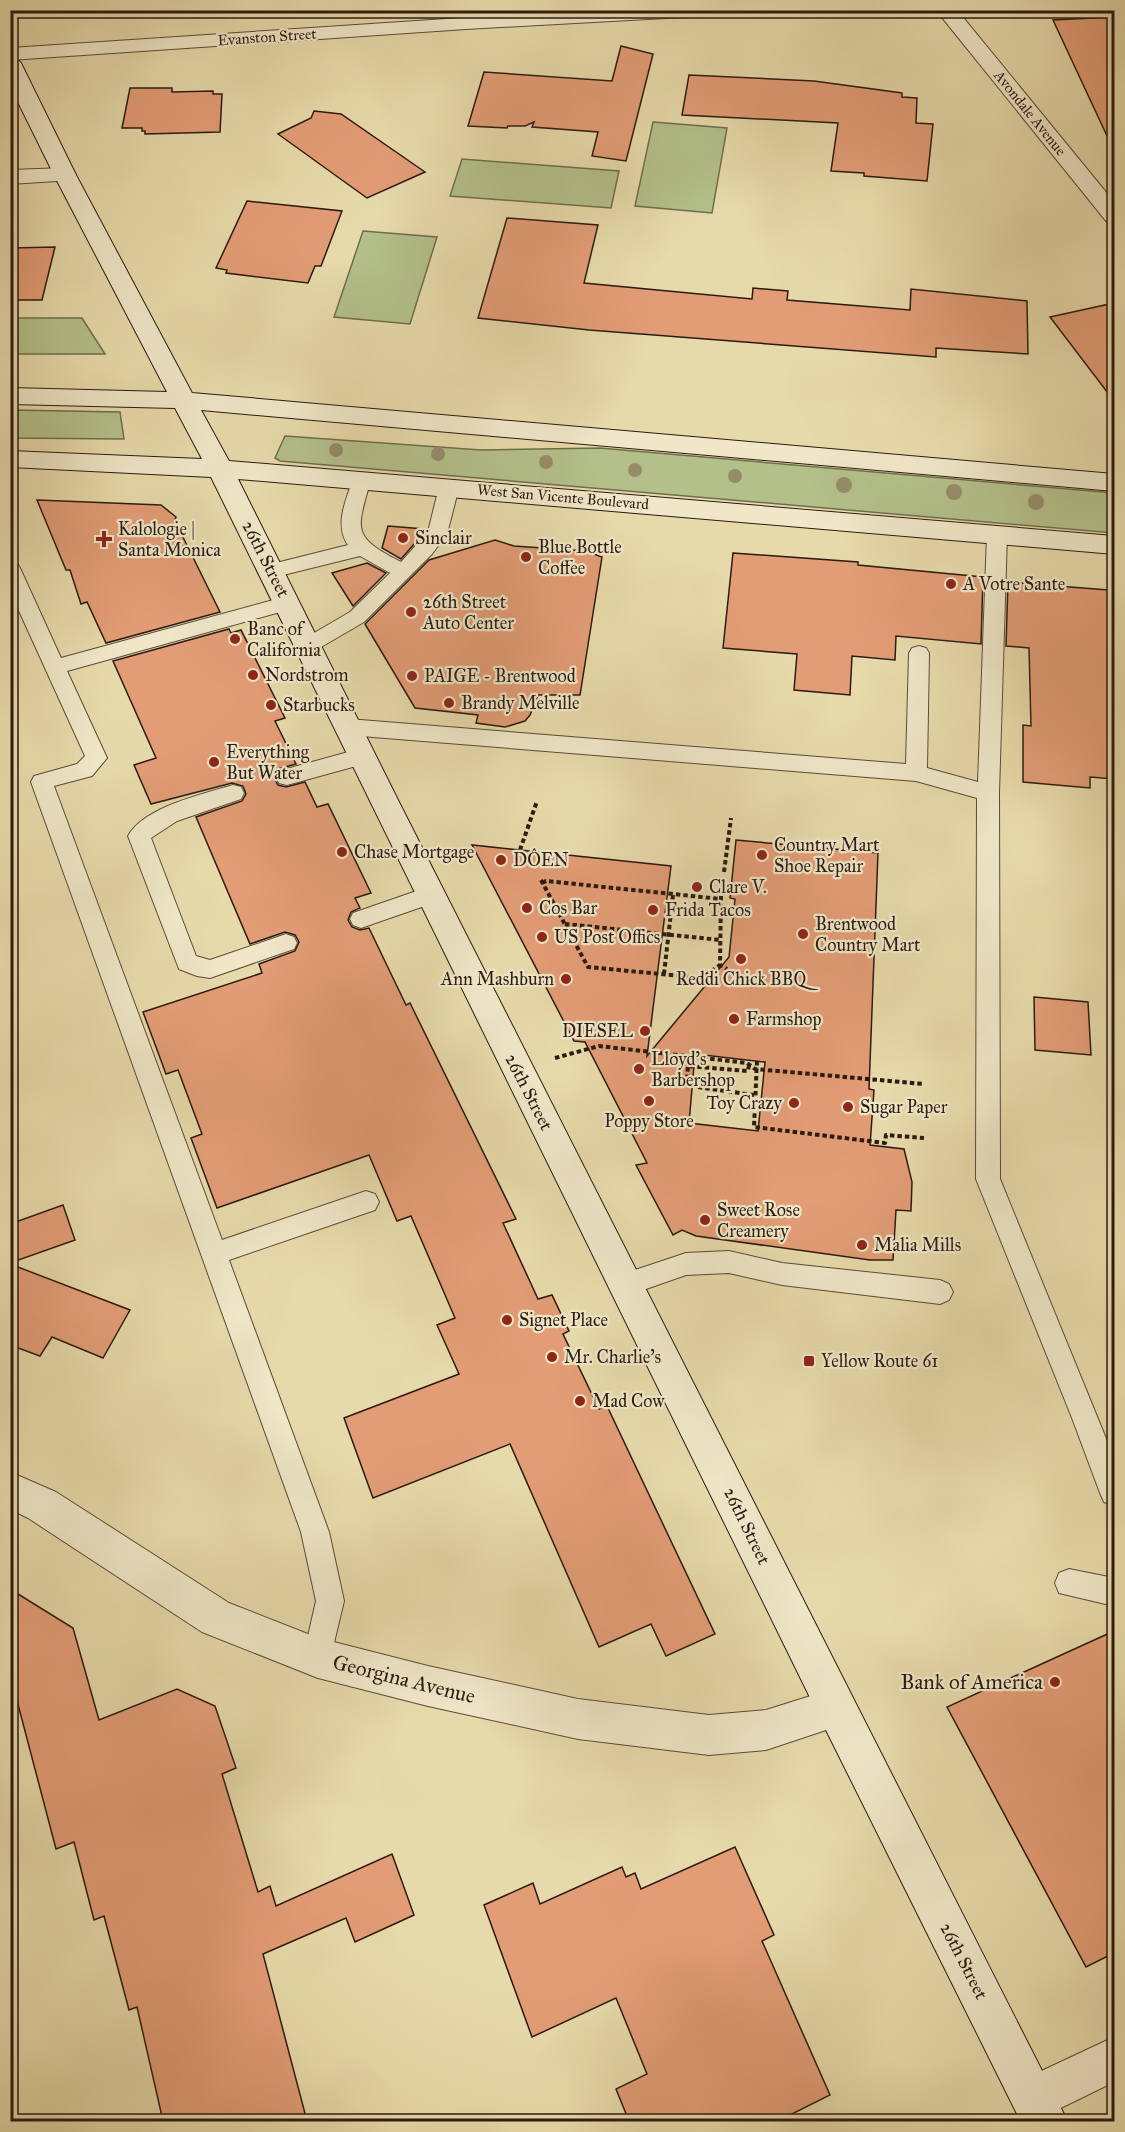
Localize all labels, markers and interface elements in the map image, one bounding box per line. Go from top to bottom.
street label: Evanston Street [217,25,318,49]
street label: Avondale Avenue [989,66,1070,159]
street label: West San Vicente Boulevard [476,481,650,514]
street label: 26th Street [237,517,295,602]
place label: Kalologie | Santa Monica [118,518,221,561]
place label: Sinclair [415,527,472,549]
marker: Kalologie | Santa Monica [95,530,113,548]
marker: Sinclair [396,531,410,545]
place label: Blue Bottle Coffee [538,536,622,579]
marker: Blue Bottle Coffee [519,550,533,564]
place label: A Votre Sante [962,573,1065,595]
marker: A Votre Sante [944,577,958,591]
place label: 26th Street Auto Center [422,591,514,634]
marker: 26th Street Auto Center [404,605,418,619]
place label: Banc of California [247,618,321,661]
marker: Banc of California [228,632,242,646]
place label: Nordstrom [265,664,349,686]
place label: PAIGE - Brentwood [424,665,576,687]
marker: Nordstrom [246,668,260,682]
marker: PAIGE - Brentwood [405,669,419,683]
place label: Brandy Melville [461,692,580,714]
place label: Starbucks [283,694,355,716]
marker: Brandy Melville [442,696,456,710]
marker: Starbucks [264,698,278,712]
place label: Everything But Water [226,741,310,784]
marker: Everything But Water [207,755,221,769]
place label: Country Mart Shoe Repair [774,834,880,877]
place label: Chase Mortgage [354,841,474,864]
marker: Chase Mortgage [335,845,349,859]
place label: DÔEN [513,848,569,871]
marker: Country Mart Shoe Repair [755,848,769,862]
marker: DÔEN [494,853,508,867]
place label: Clare V. [709,876,767,898]
marker: Clare V. [690,880,704,894]
place label: Cos Bar [539,897,597,919]
place label: Frida Tacos [665,899,751,921]
marker: Cos Bar [520,901,534,915]
marker: Frida Tacos [646,903,660,917]
place label: Brentwood Country Mart [815,913,921,956]
place label: US Post Offics [554,926,660,948]
marker: Brentwood Country Mart [796,927,810,941]
marker: US Post Offics [535,930,549,944]
marker: Reddi Chick BBQ [734,952,748,966]
place label: Ann Mashburn [440,968,554,990]
place label: Reddi Chick BBQ [676,968,818,990]
marker: Ann Mashburn [559,972,573,986]
place label: Farmshop [746,1008,822,1030]
marker: Farmshop [727,1012,741,1026]
place label: DIESEL [562,1020,634,1042]
marker: DIESEL [638,1024,652,1038]
place label: Lloyd's Barbershop [651,1048,735,1091]
street label: 26th Street [500,1050,558,1135]
marker: Lloyd's Barbershop [632,1062,646,1076]
place label: Toy Crazy [706,1092,783,1114]
marker: Poppy Store [642,1094,656,1108]
marker: Toy Crazy [787,1096,801,1110]
place label: Sugar Paper [860,1096,948,1119]
marker: Sugar Paper [841,1100,855,1114]
place label: Poppy Store [604,1110,694,1132]
place label: Sweet Rose Creamery [717,1199,800,1242]
marker: Sweet Rose Creamery [698,1213,712,1227]
place label: Malia Mills [874,1234,961,1256]
marker: Malia Mills [855,1238,869,1252]
place label: Signet Place [519,1309,608,1332]
marker: Signet Place [500,1313,514,1327]
place label: Mr. Charlie's [564,1346,661,1368]
marker: Mr. Charlie's [545,1350,559,1364]
place label: Yellow Route 61 [821,1350,938,1372]
marker: Yellow Route 61 [802,1354,816,1368]
place label: Mad Cow [592,1390,664,1412]
marker: Mad Cow [573,1394,587,1408]
street label: 26th Street [719,1484,775,1569]
street label: Georgina Avenue [330,1649,478,1709]
place label: Bank of America [901,1669,1043,1695]
marker: Bank of America [1048,1675,1062,1689]
street label: 26th Street [935,1919,993,2004]

